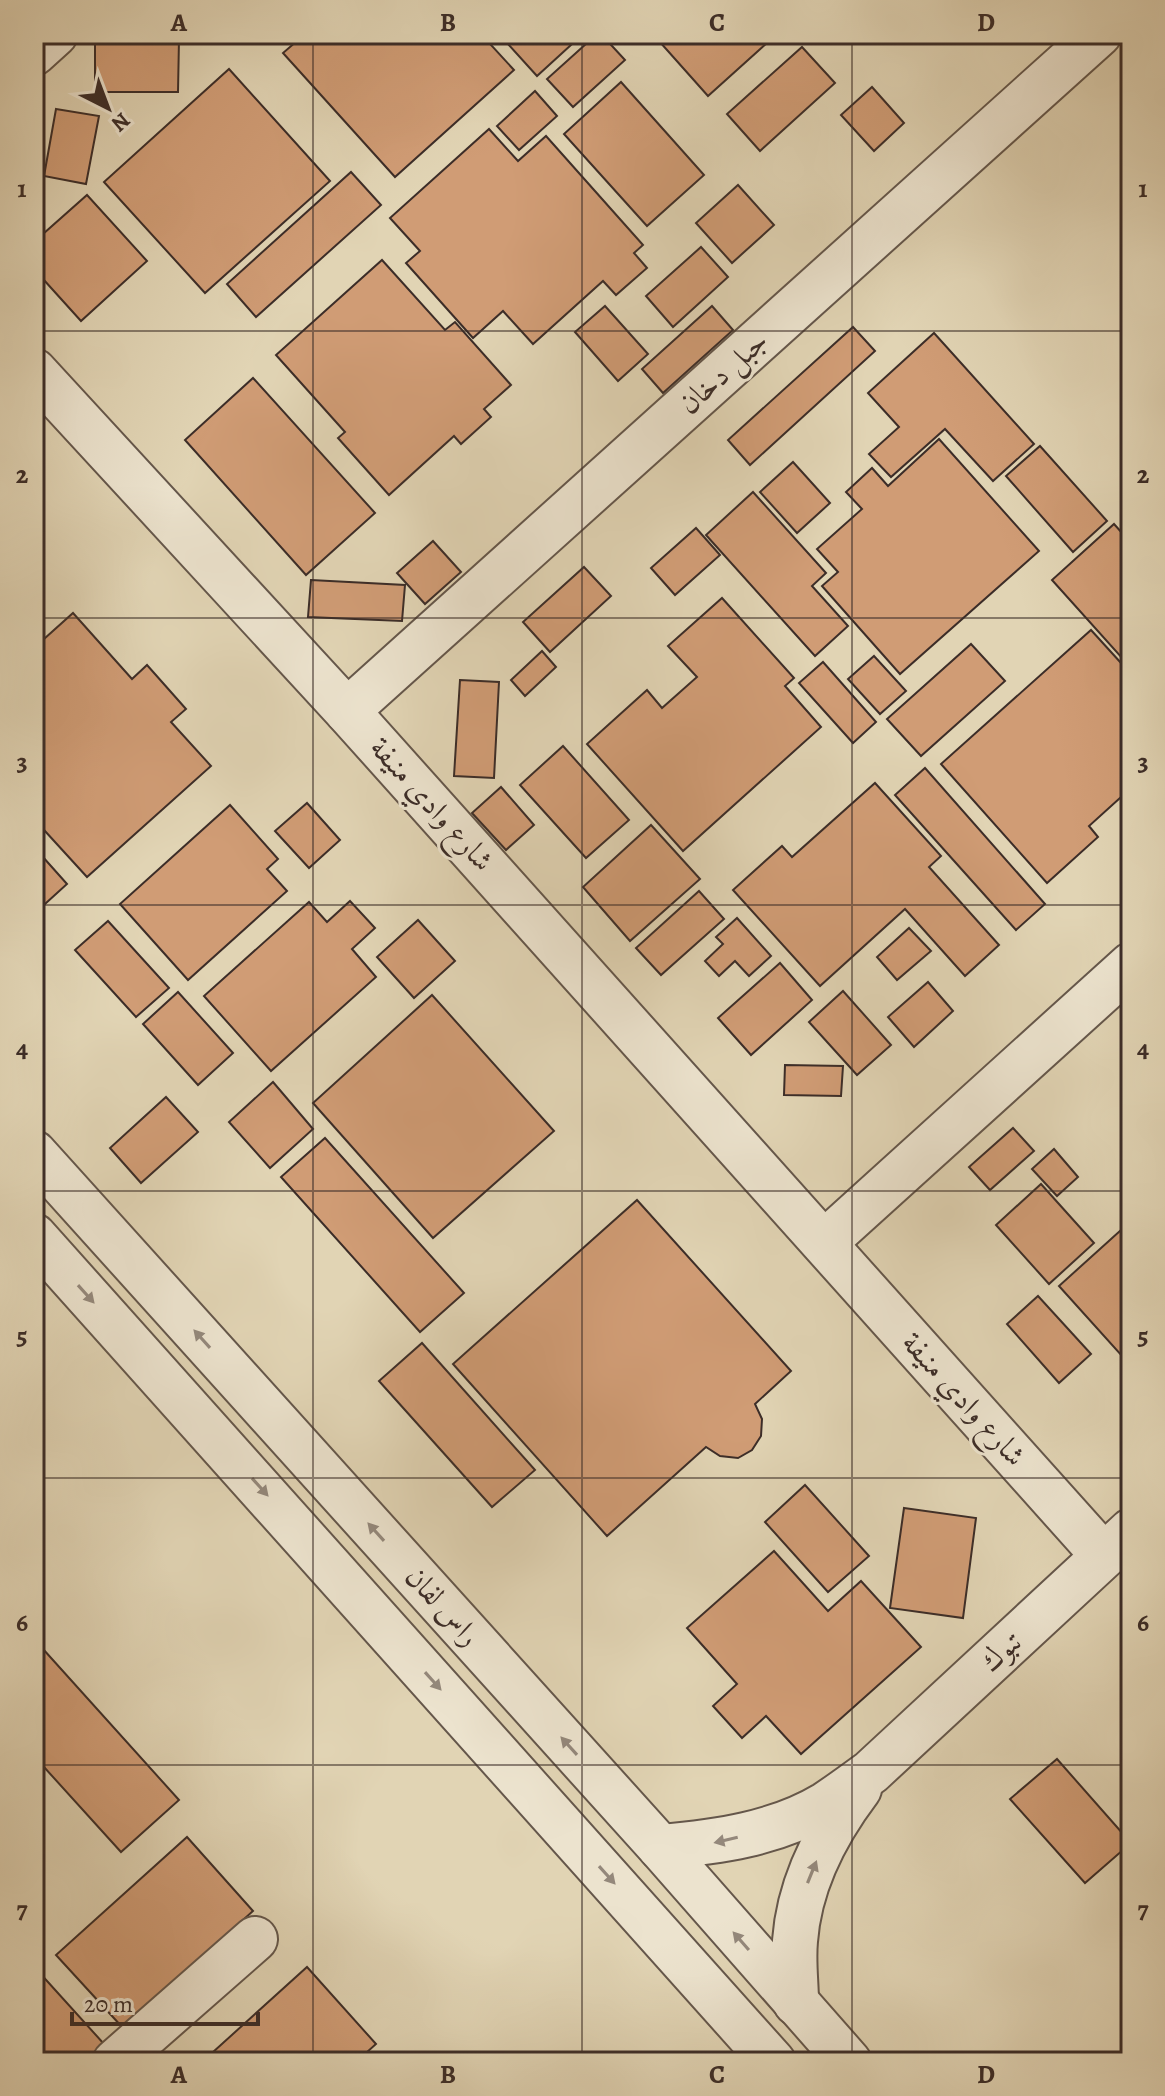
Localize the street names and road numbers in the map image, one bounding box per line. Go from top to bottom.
street label: جبل دخان [670,321,777,424]
street label: شارع وادي منيفة [357,728,503,883]
street label: شارع وادي منيفة [889,1323,1035,1478]
street label: راس لفان [396,1557,490,1655]
street label: تبوك [971,1621,1031,1681]

